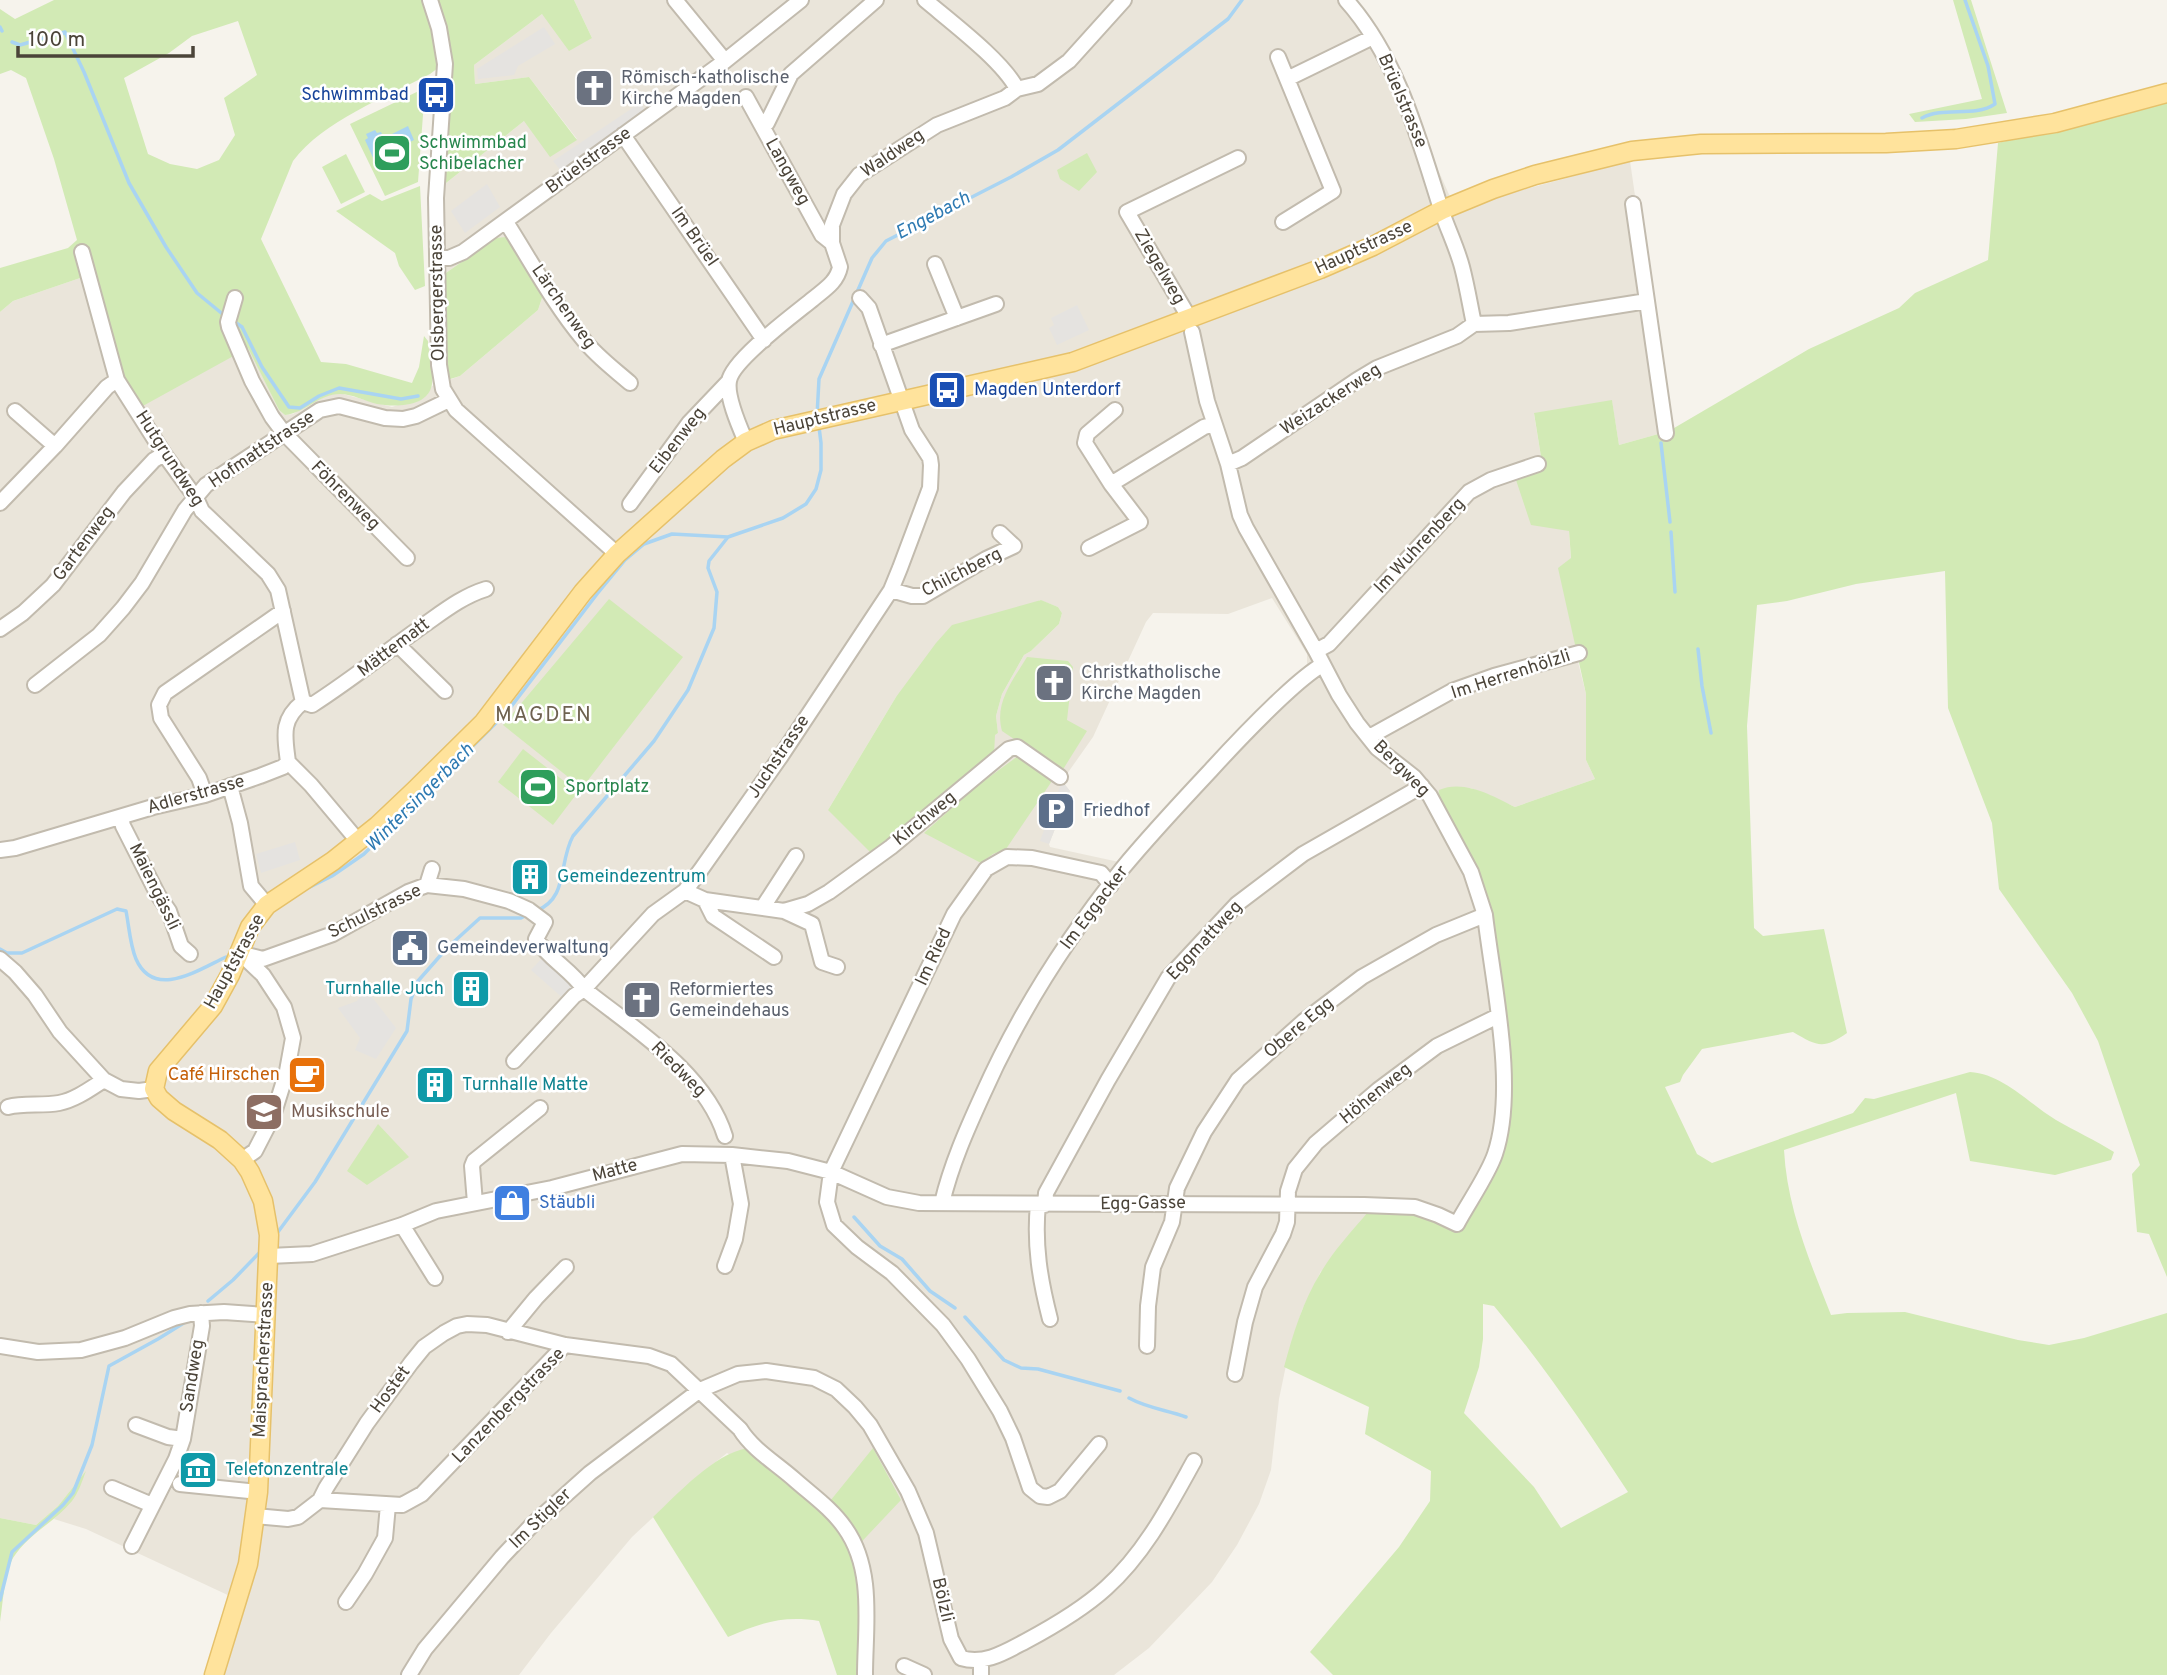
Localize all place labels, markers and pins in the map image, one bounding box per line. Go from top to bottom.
church icon: Römisch-katholische Kirche Magden [573,67,615,109]
place label: Römisch-katholische Kirche Magden [621,67,789,111]
bus stop icon: Schwimmbad [415,74,457,116]
place label: Schwimmbad [301,84,409,107]
sports icon: Schwimmbad Schibelacher [371,132,413,174]
place label: Schwimmbad Schibelacher [419,132,527,176]
bus stop icon: Magden Unterdorf [926,369,968,411]
place label: Magden Unterdorf [974,379,1121,402]
church icon: Christkatholische Kirche Magden [1033,662,1075,704]
place label: Christkatholische Kirche Magden [1081,662,1221,706]
sports icon: Sportplatz [517,766,559,808]
place label: Sportplatz [565,776,649,799]
parking icon: Friedhof [1035,790,1077,832]
place label: Friedhof [1083,800,1150,823]
building icon: Gemeindezentrum [509,856,551,898]
place label: Gemeindezentrum [557,866,706,889]
public building icon: Gemeindeverwaltung [389,927,431,969]
place label: Gemeindeverwaltung [437,937,609,960]
building icon: Turnhalle Juch [450,968,492,1010]
place label: Turnhalle Juch [325,978,444,1001]
church icon: Reformiertes Gemeindehaus [621,979,663,1021]
place label: Reformiertes Gemeindehaus [669,979,790,1023]
cafe icon: Café Hirschen [286,1054,328,1096]
place label: Café Hirschen [168,1064,280,1087]
building icon: Turnhalle Matte [414,1064,456,1106]
place label: Turnhalle Matte [462,1074,588,1097]
school or university icon: Musikschule [243,1091,285,1133]
place label: Musikschule [291,1101,390,1124]
shop icon: Stäubli [491,1182,533,1224]
place label: Stäubli [539,1192,595,1215]
museum icon: Telefonzentrale [177,1449,219,1491]
place label: Telefonzentrale [225,1459,348,1482]

